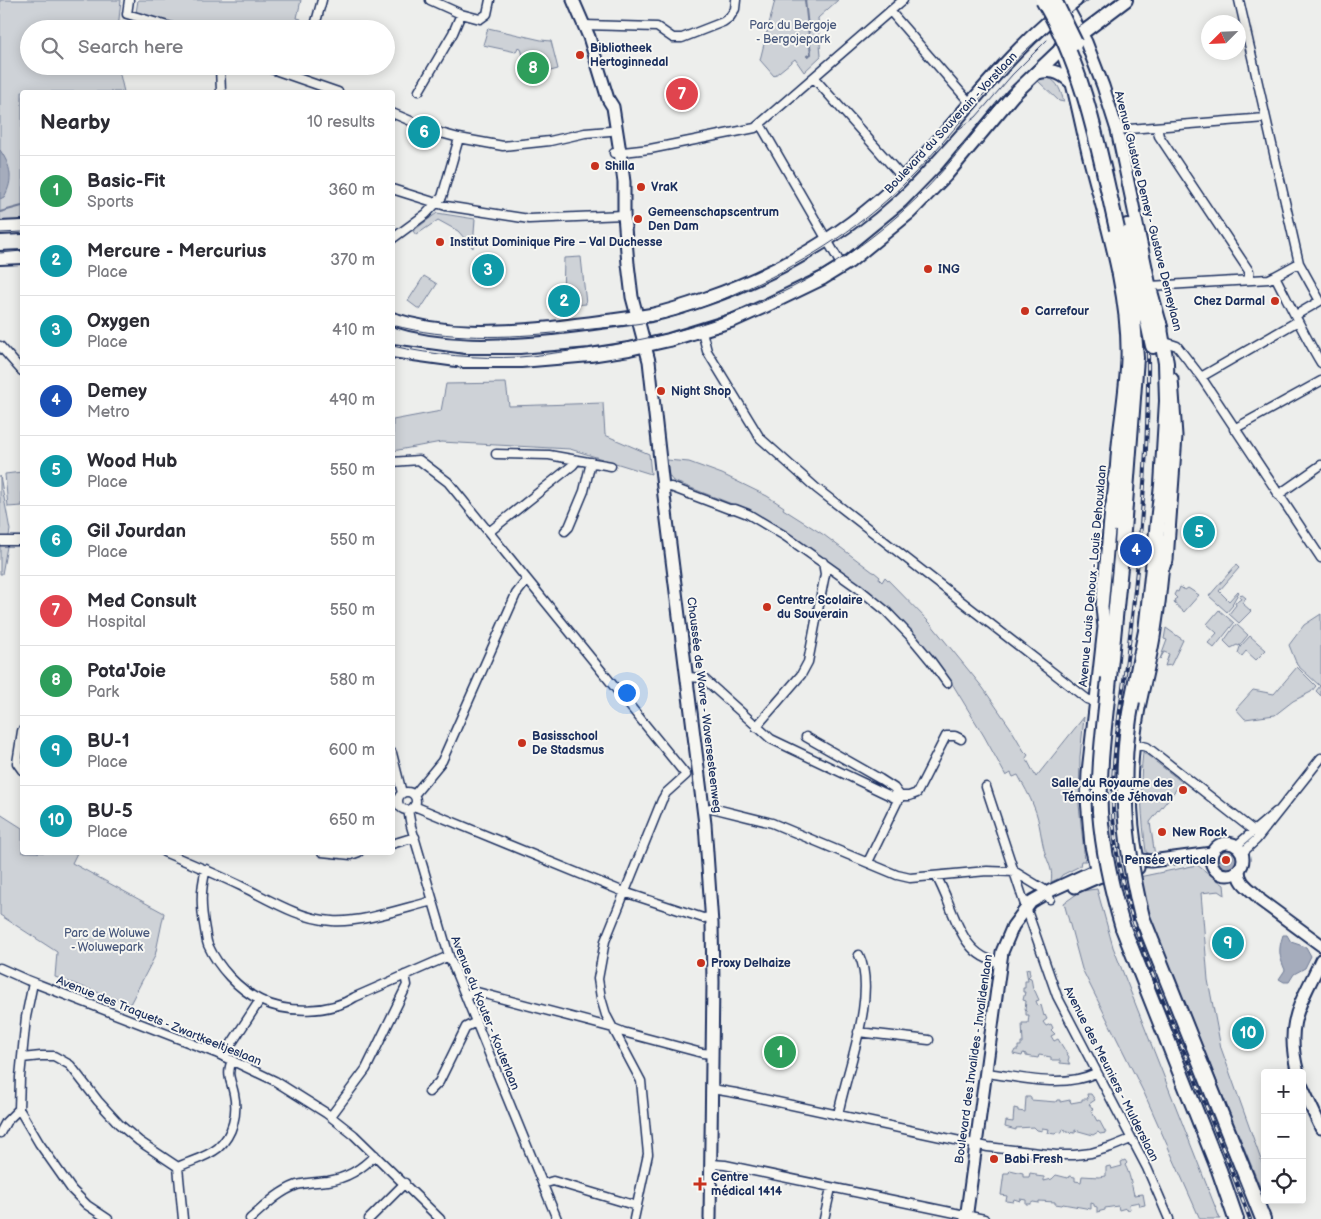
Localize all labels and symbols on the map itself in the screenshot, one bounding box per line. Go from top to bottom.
north arrow [1201,15,1246,60]
park label: Parc du Bergoje - Bergojepark [749,18,837,47]
place label: Bibliotheek Hertoginnedal [590,41,668,70]
pin: 8 [517,49,549,87]
marker: Bibliotheek Hertoginnedal [574,49,586,61]
street label: Boulevard du Souverain - Vorstlaan [881,49,1021,197]
pin: 7 [666,75,698,113]
street label: Avenue Gustave Demey - Gustave Demeylaan [1111,89,1185,333]
pin: 6 [408,113,440,151]
place label: Shilla [605,159,635,174]
marker: Shilla [589,160,601,172]
place label: VraK [651,180,678,195]
marker: VraK [635,181,647,193]
place label: Gemeenschapscentrum Den Dam [648,205,779,234]
marker: Gemeenschapscentrum Den Dam [632,213,644,225]
place label: Institut Dominique Pire – Val Duchesse [450,235,663,250]
marker: Institut Dominique Pire – Val Duchesse [434,236,446,248]
pin: 3 [472,251,504,289]
place label: ING [938,262,960,277]
marker: ING [922,263,934,275]
pin: 2 [548,282,580,320]
place label: Chez Darmal [1194,294,1265,309]
marker: Chez Darmal [1269,295,1281,307]
place label: Carrefour [1035,304,1089,319]
marker: Carrefour [1019,305,1031,317]
place label: Night Shop [671,384,731,399]
marker: Night Shop [655,385,667,397]
street label: Avenue Louis Dehoux - Louis Dehouxlaan [1076,464,1110,688]
pin: 5 [1183,513,1215,551]
pin: 4 [1120,531,1152,569]
place label: Centre Scolaire du Souverain [777,593,863,622]
street label: Chaussée de Wavre - Waversesteenweg [683,596,725,814]
marker: Centre Scolaire du Souverain [761,601,773,613]
your location [614,680,640,706]
place label: Basisschool De Stadsmus [532,729,604,758]
marker: Basisschool De Stadsmus [516,737,528,749]
place label: Salle du Royaume des Témoins de Jéhovah [1051,776,1173,805]
marker: Salle du Royaume des Témoins de Jéhovah [1177,784,1189,796]
place label: New Rock [1172,825,1228,840]
marker: New Rock [1156,826,1168,838]
place label: Pensée verticale [1125,853,1216,868]
marker: Pensée verticale [1220,854,1232,866]
pin: 9 [1212,924,1244,962]
park label: Parc de Woluwe - Woluwepark [64,926,150,955]
street label: Avenue du Kouter - Kouterlaan [447,934,523,1092]
street label: Boulevard des Invalides - Invalidenlaan [952,953,996,1165]
place label: Proxy Delhaize [711,956,791,971]
marker: Proxy Delhaize [695,957,707,969]
street label: Avenue des Traquets - Zwartkeeltjeslaan [54,973,264,1069]
street label: Avenue des Meuniers - Mulderslaan [1060,984,1162,1164]
pin: 10 [1232,1014,1264,1052]
pin: 1 [764,1033,796,1071]
place label: Babi Fresh [1004,1152,1063,1167]
marker: Babi Fresh [988,1153,1000,1165]
place label: Centre médical 1414 [711,1170,782,1199]
marker: Centre médical 1414 [693,1177,707,1191]

